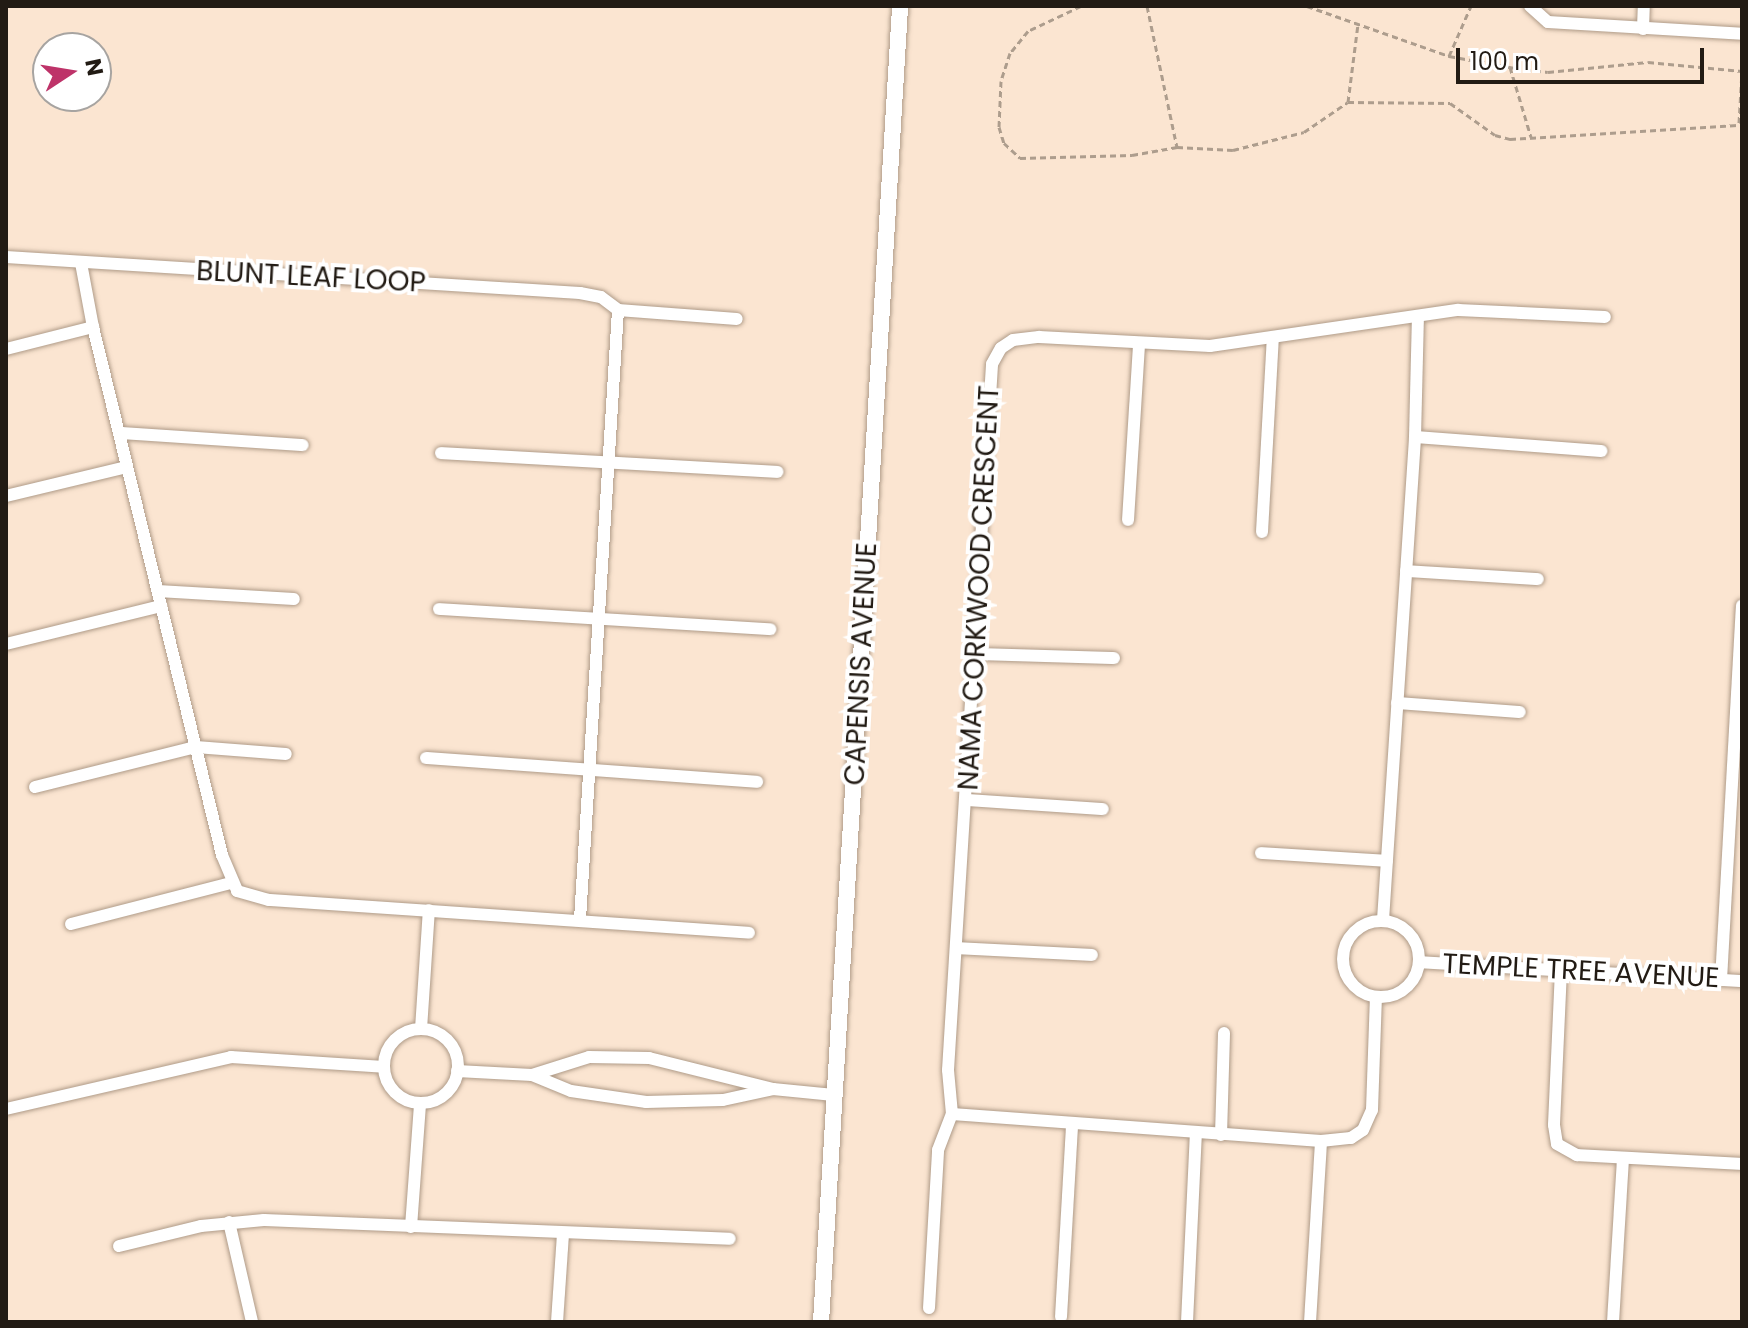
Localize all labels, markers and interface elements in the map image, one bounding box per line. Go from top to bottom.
north arrow [32,32,112,112]
scale bar [1460,32,1708,82]
text: 100 m [1470,45,1539,78]
text: N [77,56,111,79]
street label: BLUNT LEAF LOOP [195,254,427,300]
street label: NAMA CORKWOOD CRESCENT [952,385,1006,791]
street label: CAPENSIS AVENUE [838,542,884,786]
street label: TEMPLE TREE AVENUE [1442,947,1720,995]

